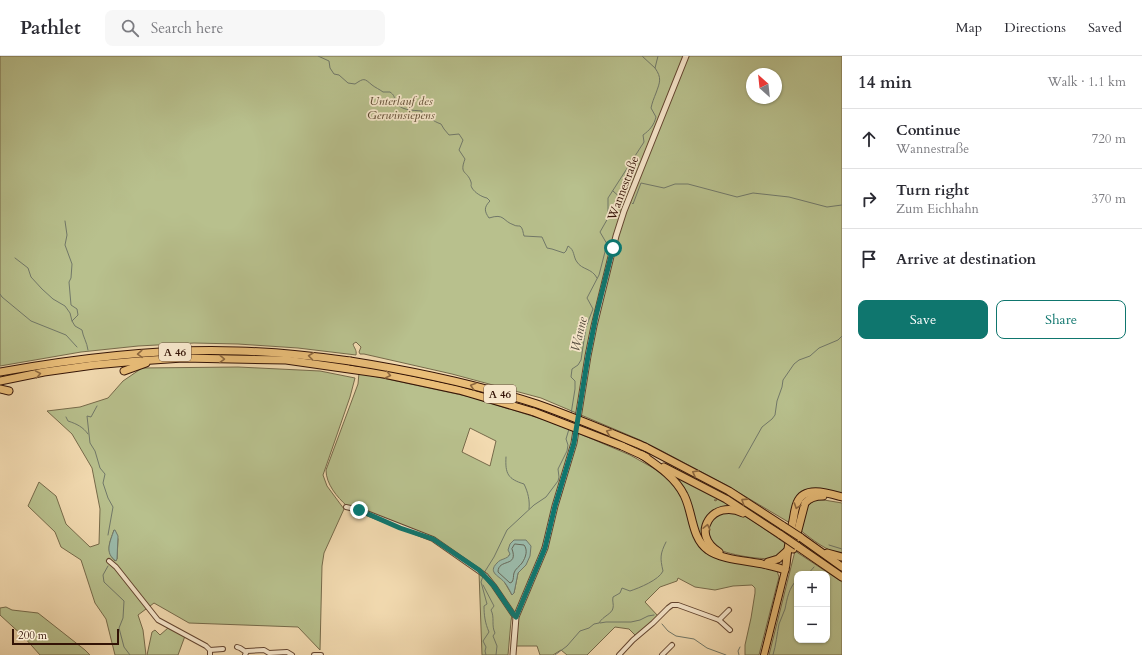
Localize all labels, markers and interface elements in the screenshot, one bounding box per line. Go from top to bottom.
search box [105,10,385,46]
text: Pathlet [20,15,81,41]
icon: search [119,17,141,39]
text: Search here [151,18,223,38]
text: Map [956,18,982,37]
text: Directions [1004,18,1066,37]
text: Saved [1088,18,1122,37]
north arrow [746,68,782,104]
text: 14 min [858,71,912,94]
text: Walk · 1.1 km [1047,73,1126,91]
park label: Unterlauf des Gerwinsiepens [367,93,435,123]
text: Continue [896,120,961,140]
icon: ahead [858,128,880,150]
text: 720 m [1092,130,1126,148]
text: Wannestraße [896,140,969,158]
street label: Wannestraße [603,154,643,223]
text: Turn right [896,180,969,200]
icon: right [858,188,880,210]
text: 370 m [1092,190,1126,208]
text: Zum Eichhahn [896,200,979,218]
route start [604,239,622,257]
icon: arrive [858,248,880,270]
text: Arrive at destination [896,249,1036,269]
button: Save [858,300,988,339]
button: Share [996,300,1126,339]
water label: Wanne [566,314,592,353]
road number: A 46 [159,343,191,361]
one-way arrow [137,349,143,358]
one-way arrow [308,352,314,361]
one-way arrow [219,355,225,363]
one-way arrow [35,370,41,378]
one-way arrow [384,370,391,378]
one-way arrow [469,382,476,391]
road number: A 46 [484,385,516,403]
one-way arrow [605,429,613,437]
one-way arrow [692,470,699,478]
one-way arrow [741,498,748,506]
route end [350,501,368,519]
one-way arrow [793,502,801,509]
one-way arrow [702,524,710,530]
map controls [794,571,830,643]
button: + [794,571,830,607]
button: − [794,607,830,643]
scale bar [12,627,119,646]
text: 200 m [18,628,47,643]

